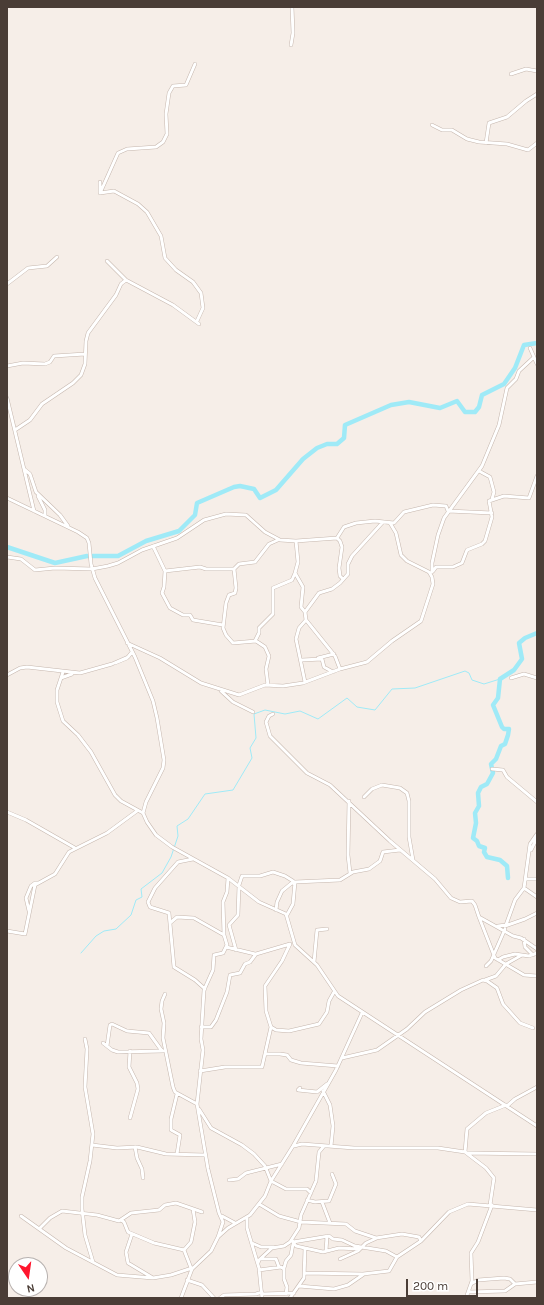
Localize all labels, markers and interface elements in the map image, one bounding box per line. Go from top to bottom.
north arrow [8,1257,48,1297]
scale bar [408,1271,480,1297]
text: 200 m [413,1279,448,1293]
text: N [25,1281,36,1295]

